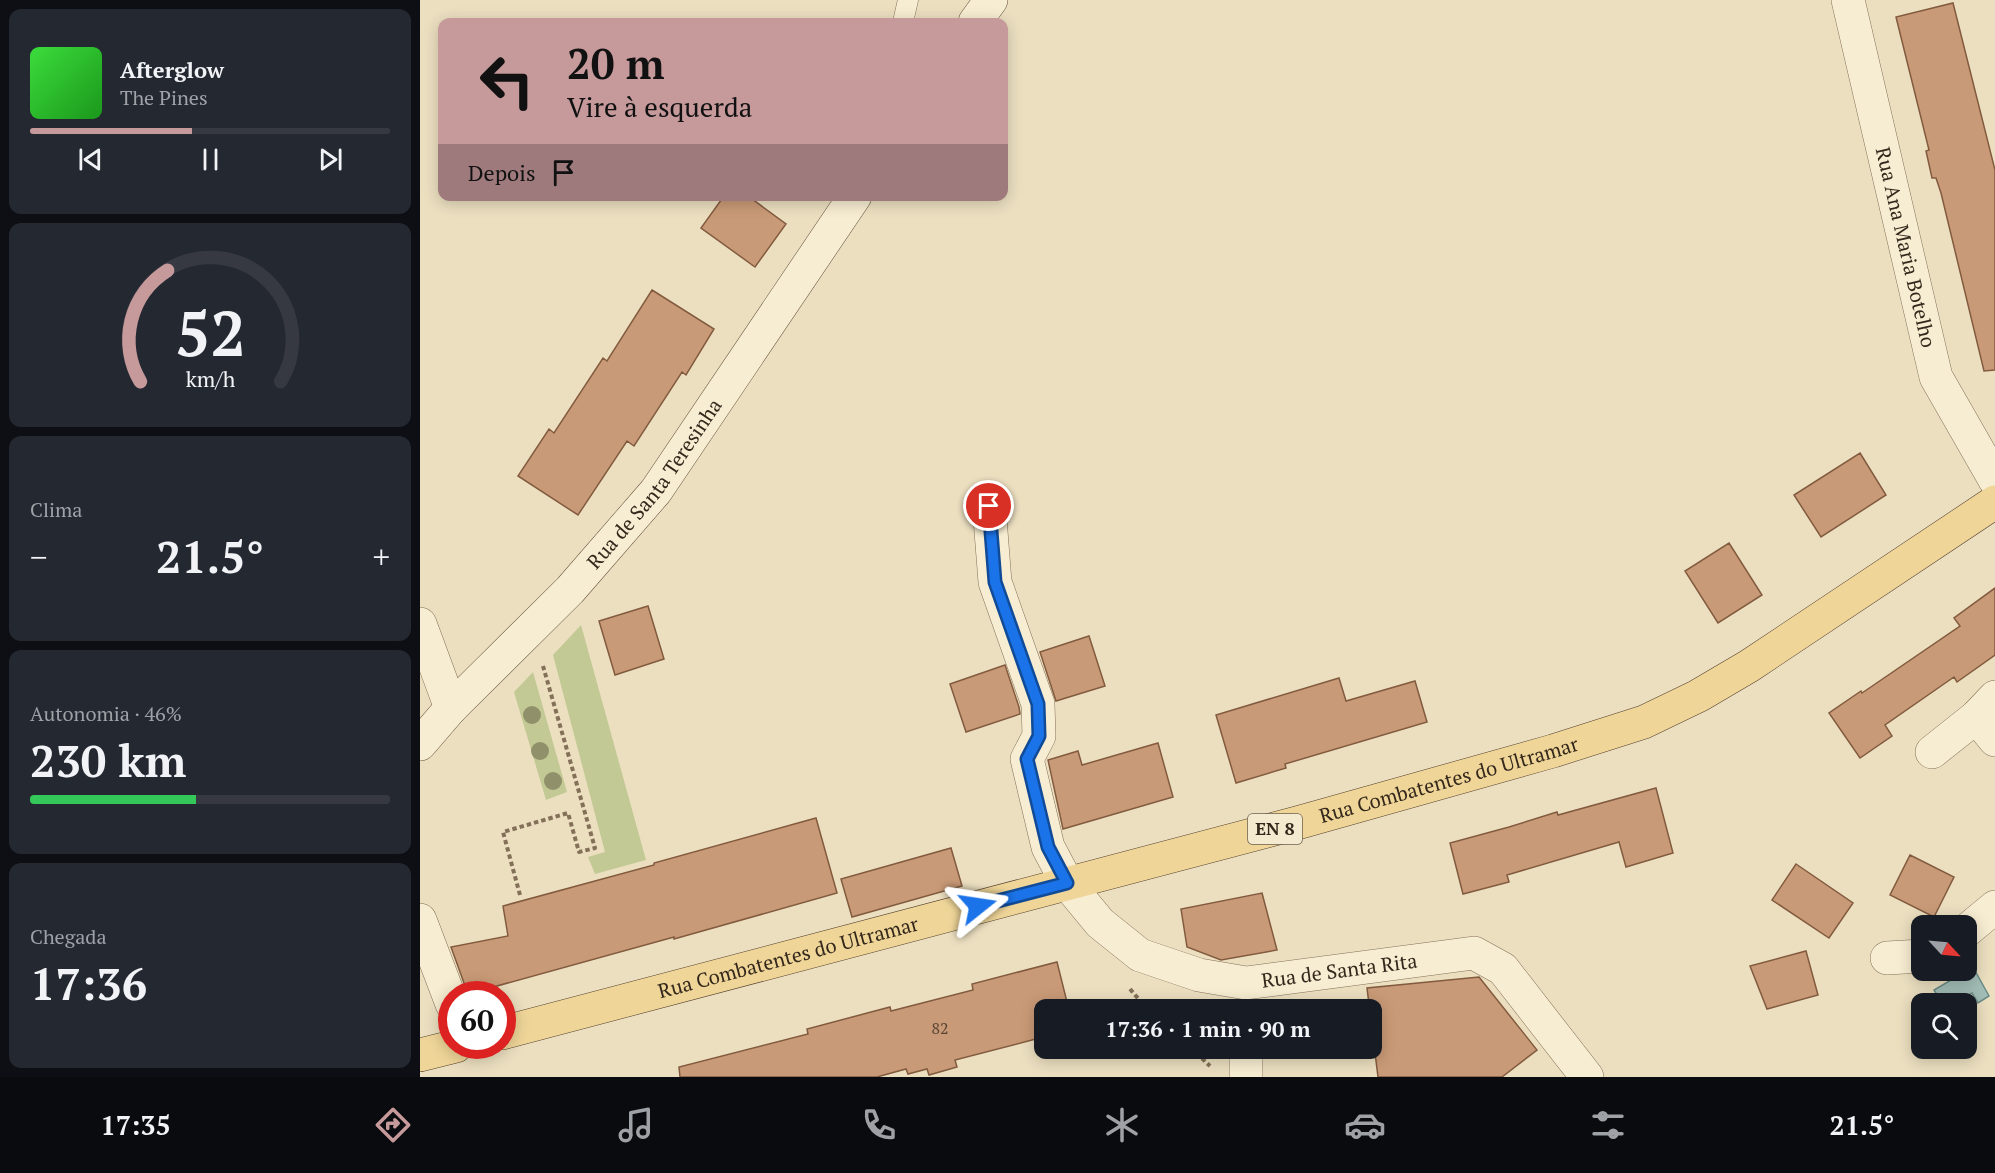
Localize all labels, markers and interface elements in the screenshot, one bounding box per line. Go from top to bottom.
text: 20 m [567,35,665,91]
icon: left [468,42,546,120]
text: Afterglow [120,55,224,84]
text: The Pines [120,84,208,111]
text: Vire à esquerda [567,89,752,125]
icon: previous [74,143,107,176]
icon: pause [194,143,227,176]
icon: next [314,143,347,176]
street label: Rua Ana Maria Botelho [1870,144,1943,350]
icon: arrive [547,156,580,189]
text: Depois [468,158,535,187]
text: 52 [175,291,245,374]
text: km/h [185,365,235,393]
street label: Rua de Santa Teresinha [580,393,728,574]
pin [963,480,1014,531]
icon: arrive [972,489,1005,522]
text: Clima [30,496,82,523]
text: 21.5° [156,526,264,586]
text: − [30,535,48,578]
text: + [372,535,390,578]
text: Autonomia · 46% [30,700,182,727]
text: 230 km [30,730,186,790]
street label: Rua Combatentes do Ultramar [1316,730,1582,829]
road number: EN 8 [1248,814,1302,844]
position arrow [946,874,1010,938]
street label: Rua Combatentes do Ultramar [655,910,921,1004]
north arrow [1911,915,1977,981]
map controls [1911,915,1977,1059]
text: Chegada [30,923,107,950]
street label: Rua de Santa Rita [1260,947,1419,994]
text: 17:36 [30,953,147,1013]
speed limit sign: 60 [438,981,516,1059]
button: search [1911,993,1977,1059]
text: 17:36 · 1 min · 90 m [1105,1014,1311,1043]
house number: 82 [931,1017,949,1039]
icon: directions [372,1104,414,1146]
icon: music [615,1104,657,1146]
icon: phone [858,1104,900,1146]
icon: climate [1101,1104,1143,1146]
icon: car [1344,1104,1386,1146]
icon: filters [1587,1104,1629,1146]
text: 17:35 [100,1107,171,1143]
text: 21.5° [1830,1107,1894,1143]

